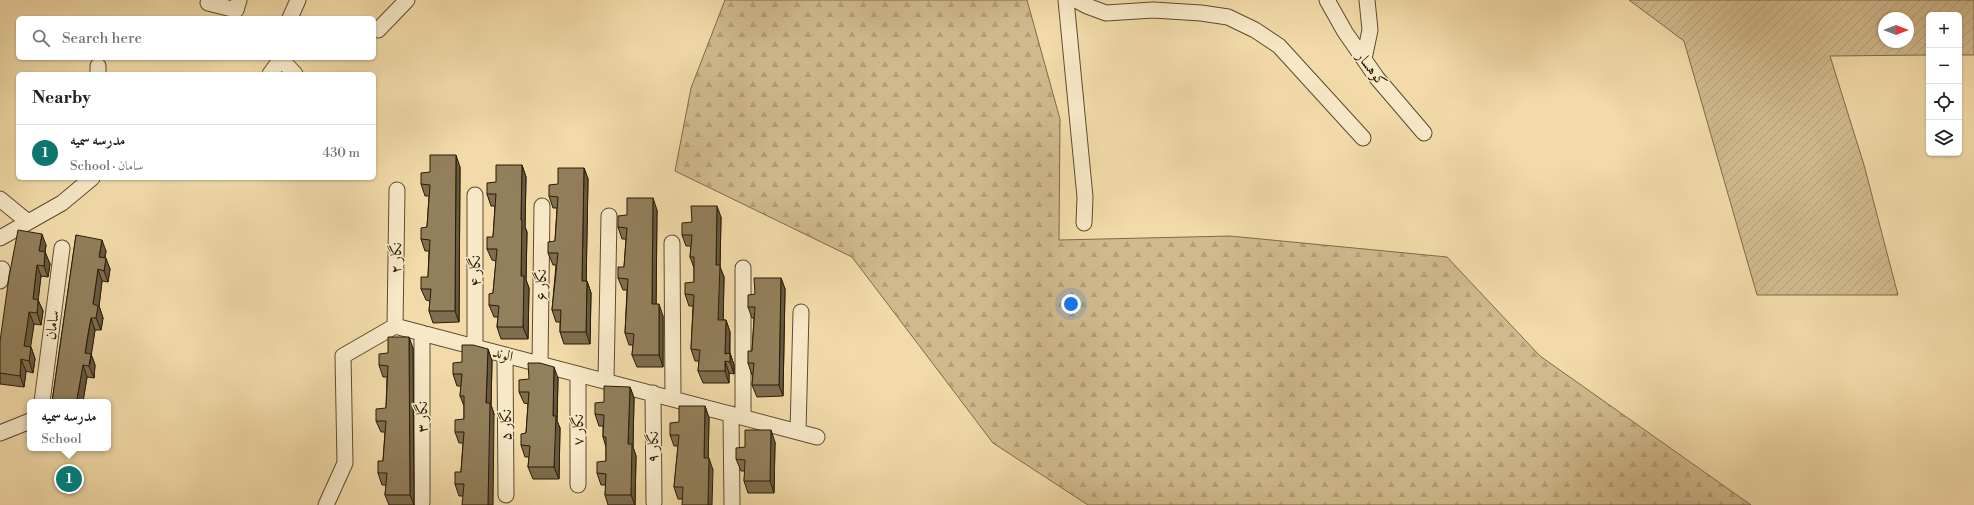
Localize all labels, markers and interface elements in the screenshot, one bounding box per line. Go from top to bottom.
north arrow [1878,12,1914,48]
map controls [1926,12,1962,156]
button: + [1926,12,1962,48]
search box [16,16,376,60]
icon: search [30,27,52,49]
text: Search here [62,29,142,48]
street label: کوهسار [1351,46,1391,91]
button: − [1926,48,1962,84]
button: locate [1926,84,1962,120]
text: Nearby [32,87,91,109]
button: layers [1926,120,1962,156]
text: مدرسه سمیه [70,131,125,150]
text: 1 [42,145,48,161]
text: 430 m [322,145,360,161]
text: School · سامان [70,158,144,174]
street label: نگار ۲ [386,242,406,274]
street label: نگار ۴ [465,255,485,287]
street label: نگار ۶ [531,269,551,301]
your location [1061,294,1081,314]
street label: سامان [41,309,64,341]
street label: الوند [490,343,515,366]
popup [27,399,111,451]
street label: نگار ۳ [412,401,432,433]
text: مدرسه سمیه [41,407,97,426]
street label: نگار ۵ [496,409,516,441]
street label: نگار ۷ [568,414,588,446]
text: School [41,431,81,447]
street label: نگار ۹ [643,431,663,463]
pin: 1 [56,464,82,494]

